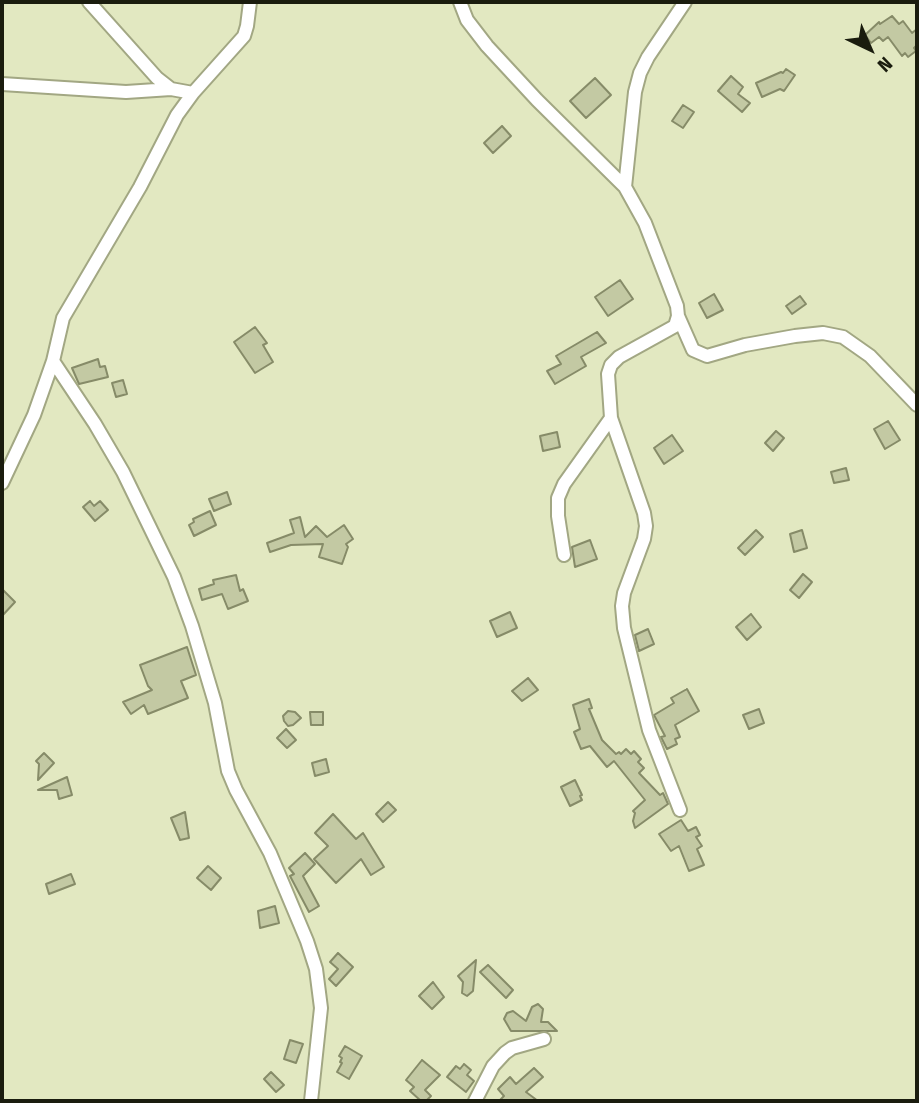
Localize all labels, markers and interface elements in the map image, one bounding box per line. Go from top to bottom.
north arrow [835,14,905,84]
text: N [873,52,897,77]

